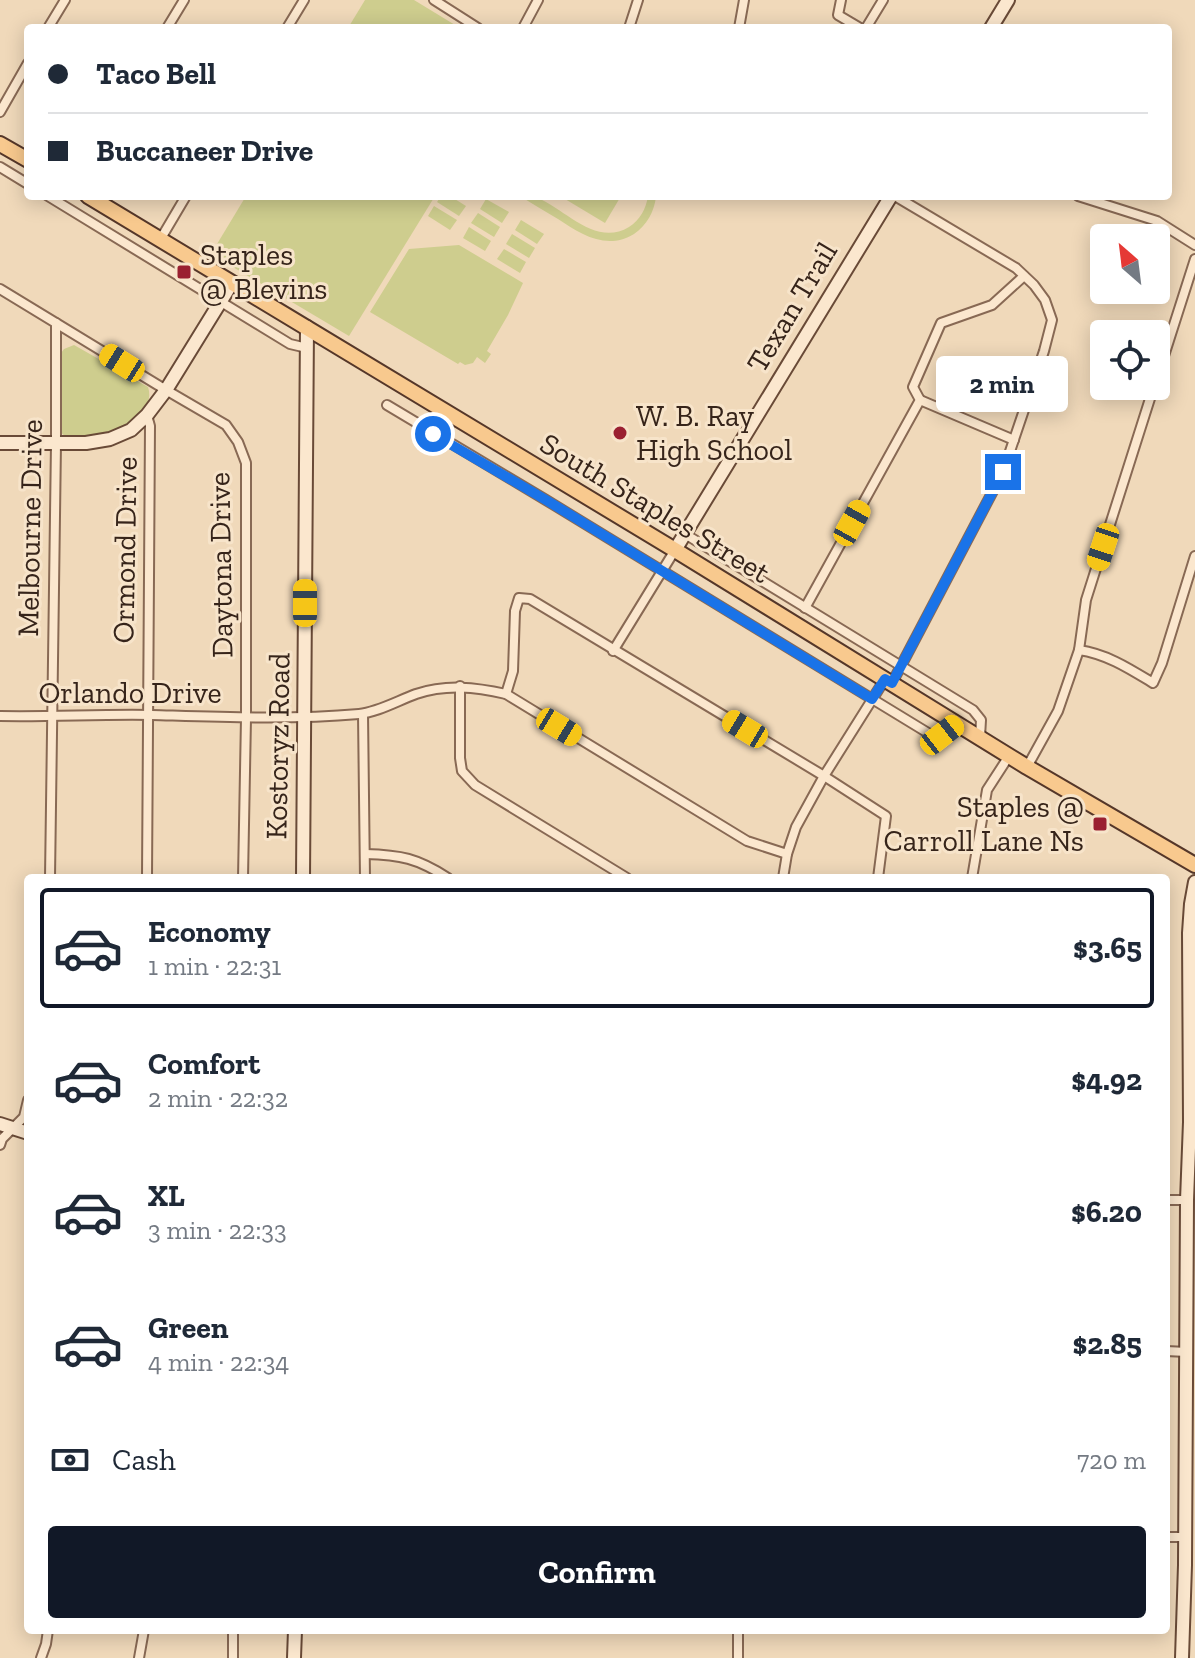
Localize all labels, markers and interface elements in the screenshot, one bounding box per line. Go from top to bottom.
text: Taco Bell [96,56,216,92]
text: Buccaneer Drive [96,133,313,169]
north arrow [1090,224,1170,304]
map controls [1090,224,1170,400]
street label: Texan Trail [739,235,845,379]
place label: Staples @ Blevins [200,237,327,307]
marker: Staples @ Blevins [175,263,193,281]
button: locate [1090,320,1170,400]
car [95,340,149,386]
callout: 2 min [937,356,1069,412]
text: 2 min [970,368,1034,400]
place label: W. B. Ray High School [636,398,792,468]
route start [415,416,451,452]
street label: Melbourne Drive [10,419,50,637]
marker: W. B. Ray High School [611,424,629,442]
street label: South Staples Street [534,425,776,591]
route end [985,454,1021,490]
street label: Ormond Drive [105,456,145,644]
street label: Daytona Drive [201,472,241,658]
car [830,496,874,550]
car [1084,520,1122,574]
car [293,579,317,627]
street label: Kostoryz Road [258,652,298,840]
street label: Orlando Drive [38,675,222,711]
car [532,704,586,750]
car [718,706,772,752]
car [916,711,968,759]
place label: Staples @ Carroll Lane Ns [883,789,1084,859]
marker: Staples @ Carroll Lane Ns [1091,815,1109,833]
icon: car [52,912,124,984]
text: Economy [148,914,271,950]
text: $3.65 [1073,930,1142,966]
text: 1 min · 22:31 [148,950,281,982]
icon: car [52,1044,124,1116]
text: Comfort [148,1046,260,1082]
text: $4.92 [1071,1062,1142,1098]
text: 2 min · 22:32 [148,1082,288,1114]
icon: car [52,1176,124,1248]
text: XL [148,1178,185,1214]
text: $6.20 [1071,1194,1142,1230]
text: 3 min · 22:33 [148,1214,287,1246]
icon: car [52,1308,124,1380]
text: Green [148,1310,228,1346]
text: $2.85 [1072,1326,1142,1362]
text: 4 min · 22:34 [148,1346,289,1378]
icon: cash [48,1438,92,1482]
text: Cash [112,1442,176,1478]
text: 720 m [1077,1444,1146,1476]
button: Confirm [48,1526,1146,1618]

